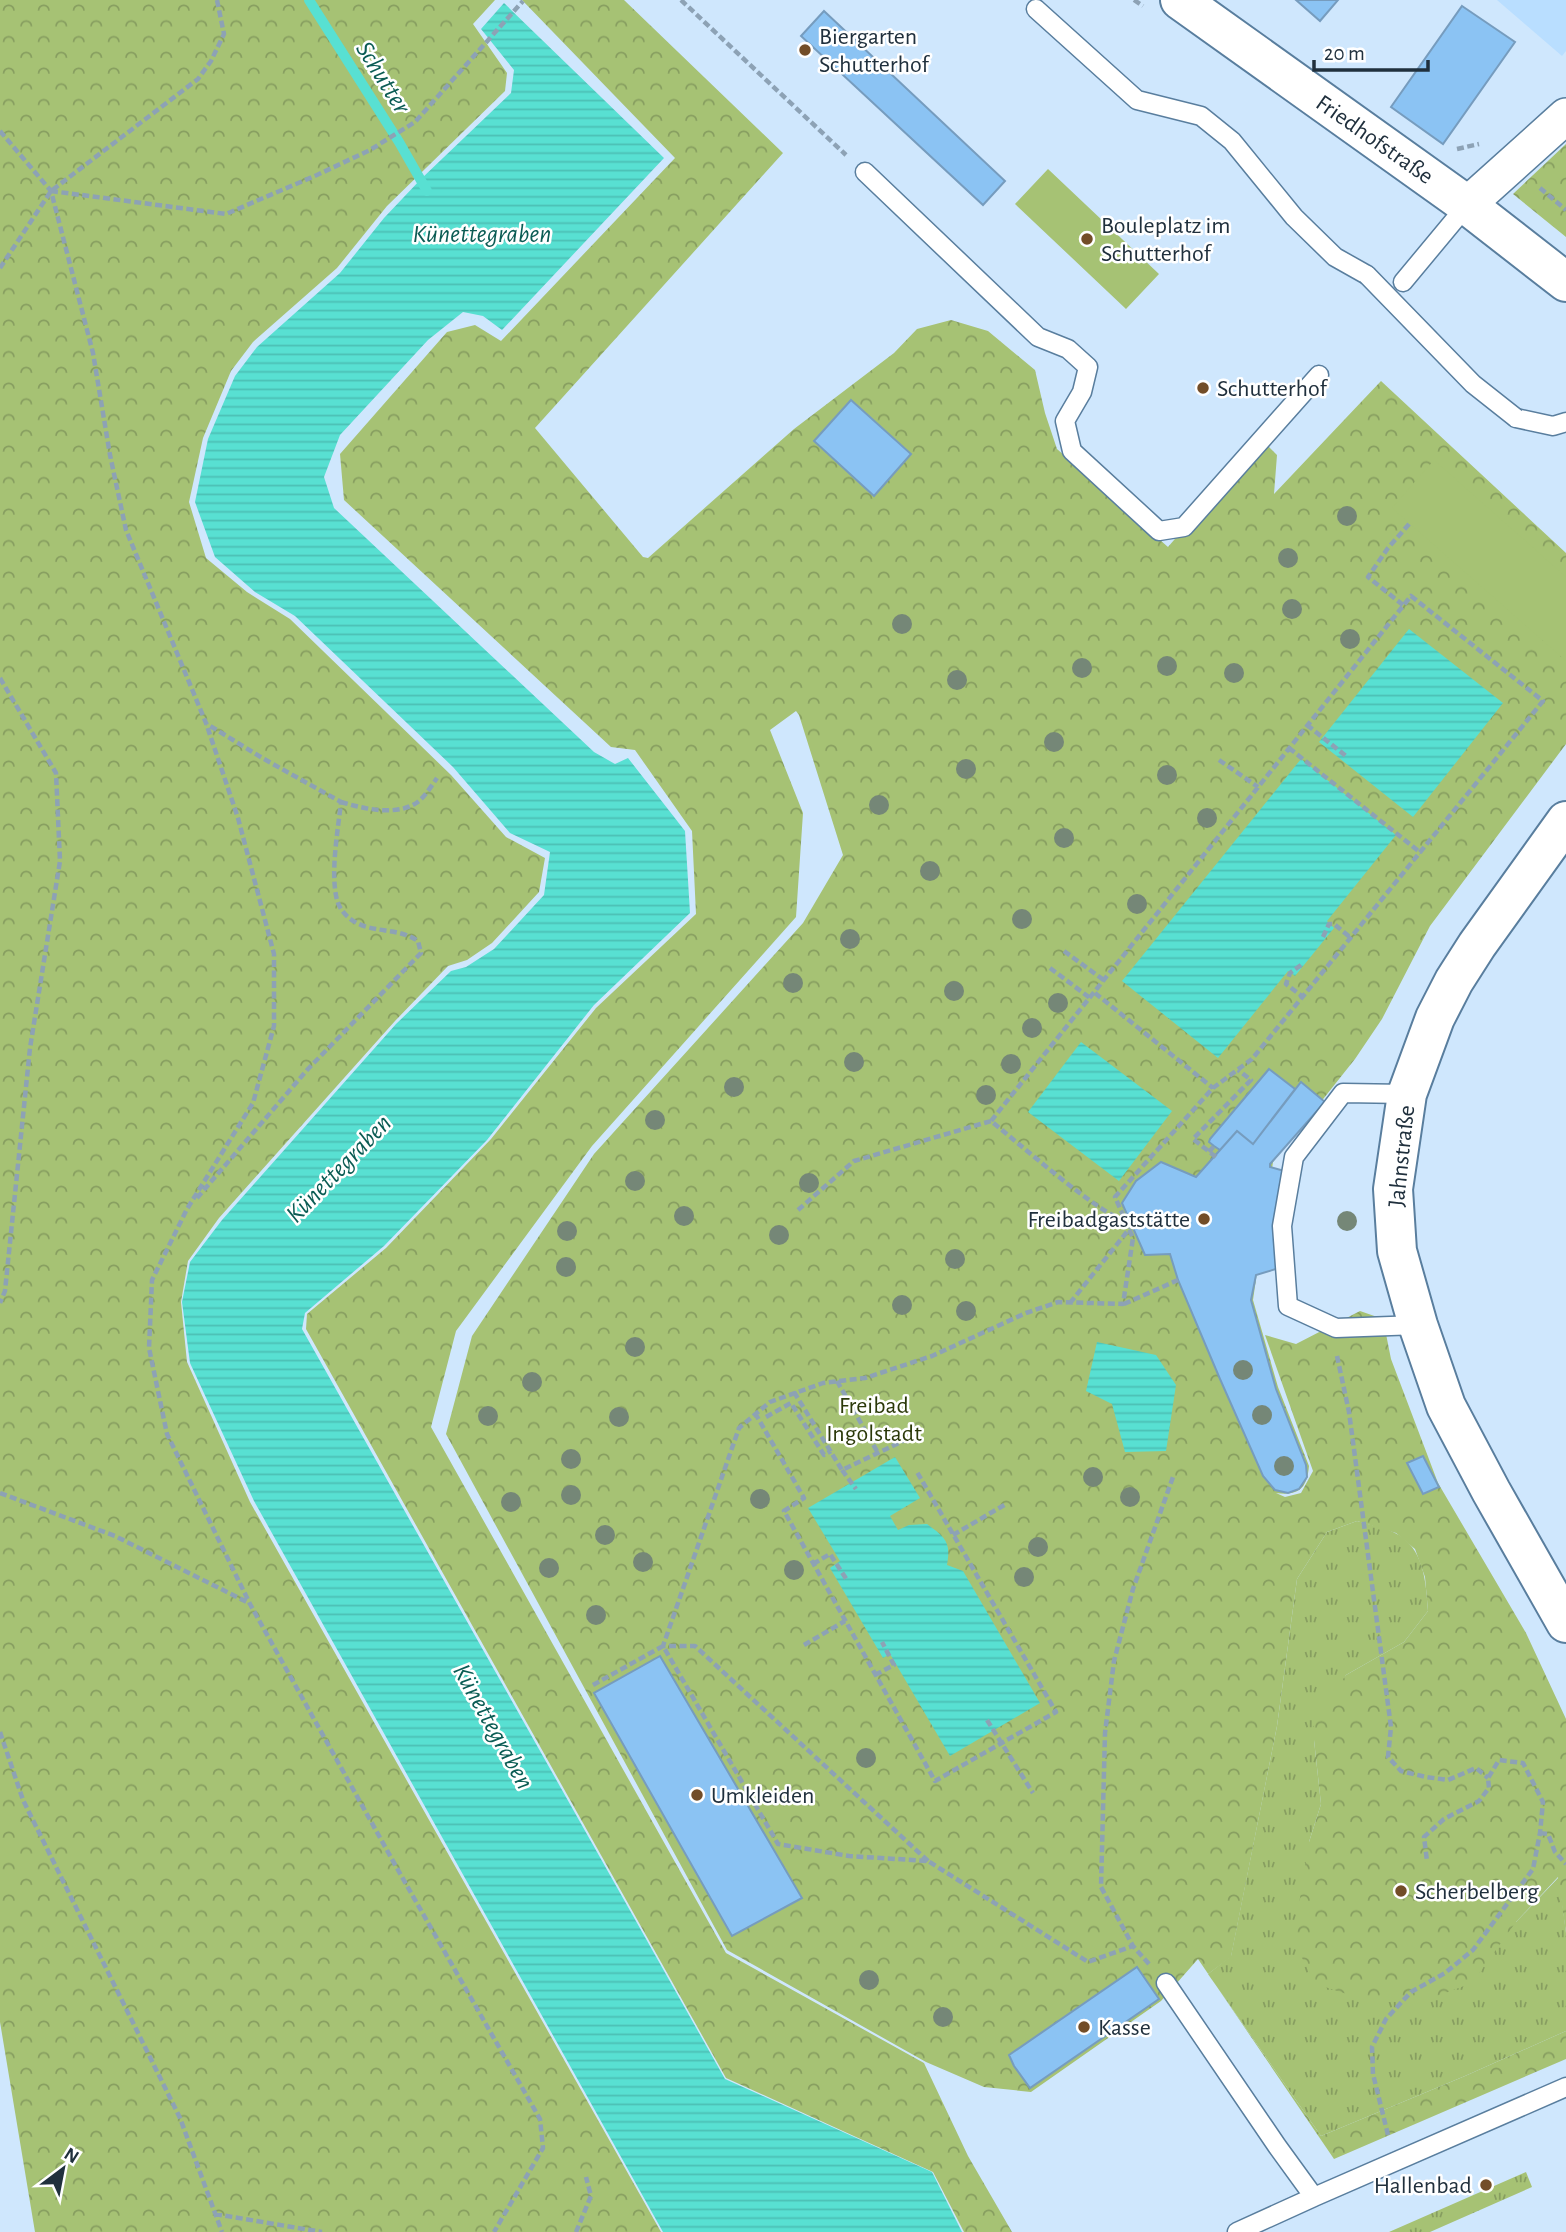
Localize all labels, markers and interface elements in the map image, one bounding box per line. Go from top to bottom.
place label: Biergarten Schutterhof [819,25,930,77]
scale bar [1314,28,1428,72]
water label: Schutter [351,37,416,119]
marker: Biergarten Schutterhof [797,42,813,58]
text: 20 m [1324,43,1365,64]
street label: Friedhofstraße [1311,91,1437,189]
place label: Bouleplatz im Schutterhof [1101,214,1230,266]
water label: Künettegraben [413,221,551,247]
marker: Bouleplatz im Schutterhof [1079,231,1095,247]
place label: Schutterhof [1217,377,1328,401]
marker: Schutterhof [1195,380,1211,396]
street label: Jahnstraße [1385,1104,1419,1208]
water label: Künettegraben [281,1110,396,1228]
place label: Freibadgaststätte [1027,1208,1190,1232]
marker: Freibadgaststätte [1196,1211,1212,1227]
park label: Freibad Ingolstadt [826,1394,922,1446]
water label: Künettegraben [448,1659,538,1793]
place label: Umkleiden [711,1784,814,1808]
marker: Umkleiden [689,1787,705,1803]
place label: Scherbelberg [1415,1880,1539,1904]
marker: Scherbelberg [1393,1883,1409,1899]
place label: Kasse [1098,2016,1151,2040]
marker: Kasse [1076,2019,1092,2035]
north arrow [28,2134,98,2204]
text: N [61,2144,82,2167]
place label: Hallenbad [1374,2174,1472,2198]
marker: Hallenbad [1478,2177,1494,2193]

